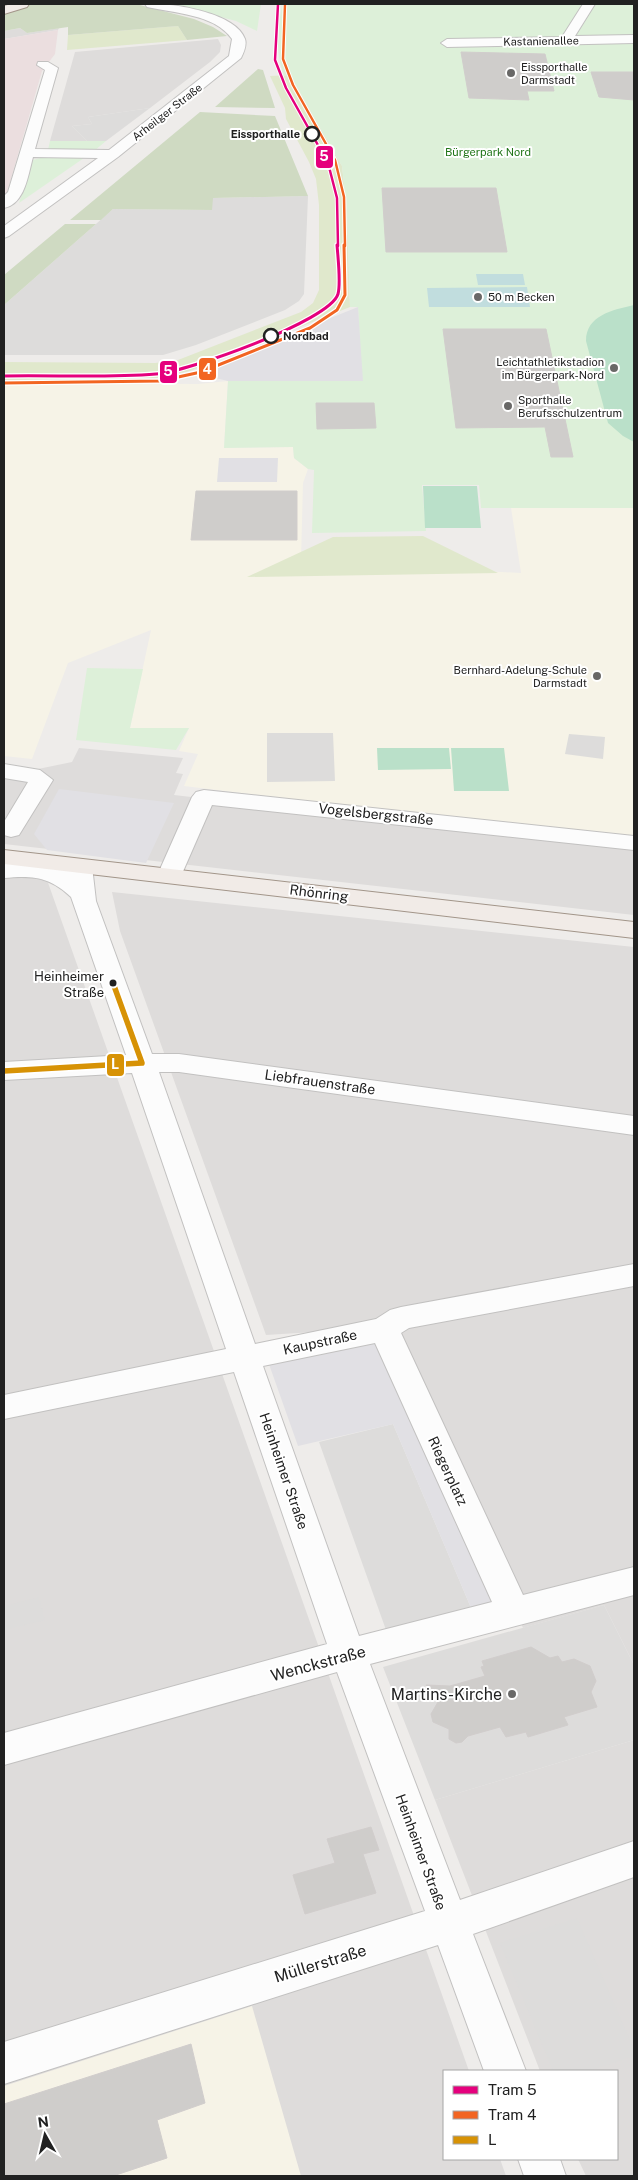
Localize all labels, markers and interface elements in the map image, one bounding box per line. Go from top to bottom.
street label: Kastanienallee [503,34,579,48]
place label: Eissporthalle Darmstadt [521,61,588,86]
marker: Eissporthalle Darmstadt [505,67,517,79]
street label: Arheilger Straße [130,81,204,143]
marker: Eissporthalle [304,126,320,142]
place label: Eissporthalle [231,128,300,140]
line badge: 5 [315,145,334,169]
park label: Bürgerpark Nord [445,146,531,158]
text: 5 [319,148,329,164]
marker: 50 m Becken [472,291,484,303]
place label: 50 m Becken [488,291,555,303]
marker: Nordbad [263,328,279,344]
place label: Nordbad [283,330,329,342]
place label: Leichtathletikstadion im Bürgerpark-Nord [496,356,604,381]
line badge: 4 [198,357,217,381]
line badge: 5 [159,360,178,384]
text: 4 [202,361,212,377]
marker: Leichtathletikstadion im Bürgerpark-Nord [608,362,620,374]
text: 5 [163,363,173,379]
place label: Sporthalle Berufsschulzentrum [518,394,622,419]
marker: Sporthalle Berufsschulzentrum [502,400,514,412]
place label: Bernhard-Adelung-Schule Darmstadt [454,664,587,689]
marker: Bernhard-Adelung-Schule Darmstadt [591,670,603,682]
street label: Vogelsbergstraße [318,800,434,828]
street label: Rhönring [289,881,350,905]
place label: Heinheimer Straße [34,969,104,1000]
marker: Heinheimer Straße [108,978,118,988]
line badge: L [106,1053,125,1077]
text: L [111,1056,119,1072]
street label: Liebfrauenstraße [264,1066,376,1098]
street label: Kaupstraße [282,1326,359,1358]
street label: Heinheimer Straße [257,1411,312,1532]
street label: Riegerplatz [425,1434,471,1508]
street label: Wenckstraße [268,1642,368,1685]
place label: Martins-Kirche [391,1685,502,1704]
marker: Martins-Kirche [506,1688,518,1700]
street label: Heinheimer Straße [393,1792,449,1912]
street label: Müllerstraße [272,1940,369,1987]
legend [443,2070,618,2160]
text: Tram 5 [488,2081,537,2098]
text: Tram 4 [488,2106,536,2123]
north arrow [20,2110,70,2160]
text: N [37,2113,50,2131]
text: L [488,2131,497,2148]

